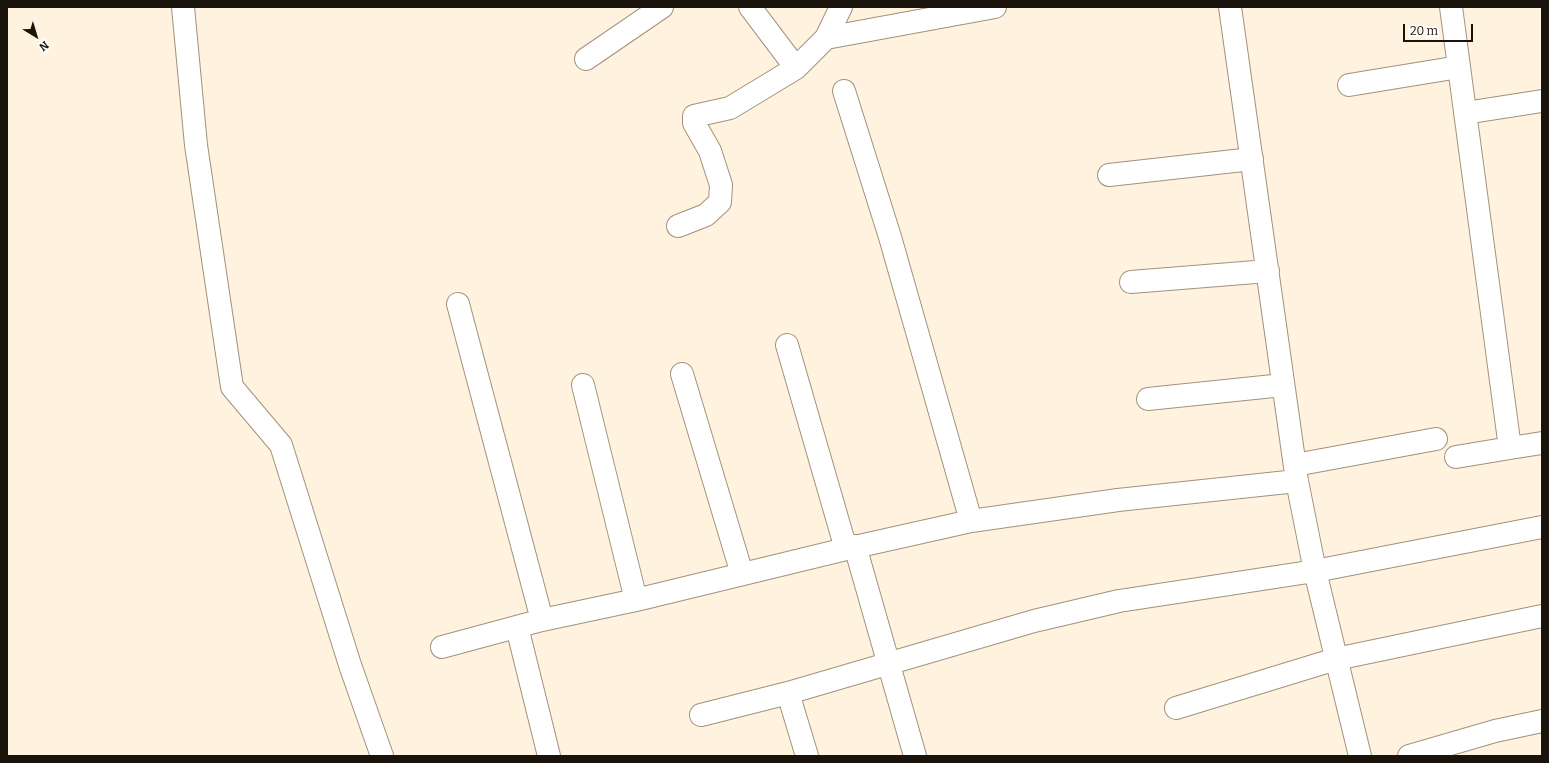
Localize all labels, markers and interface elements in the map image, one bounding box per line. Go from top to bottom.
north arrow [16,16,56,56]
scale bar [1405,16,1475,42]
text: 20 m [1410,24,1438,38]
text: N [36,38,51,54]

